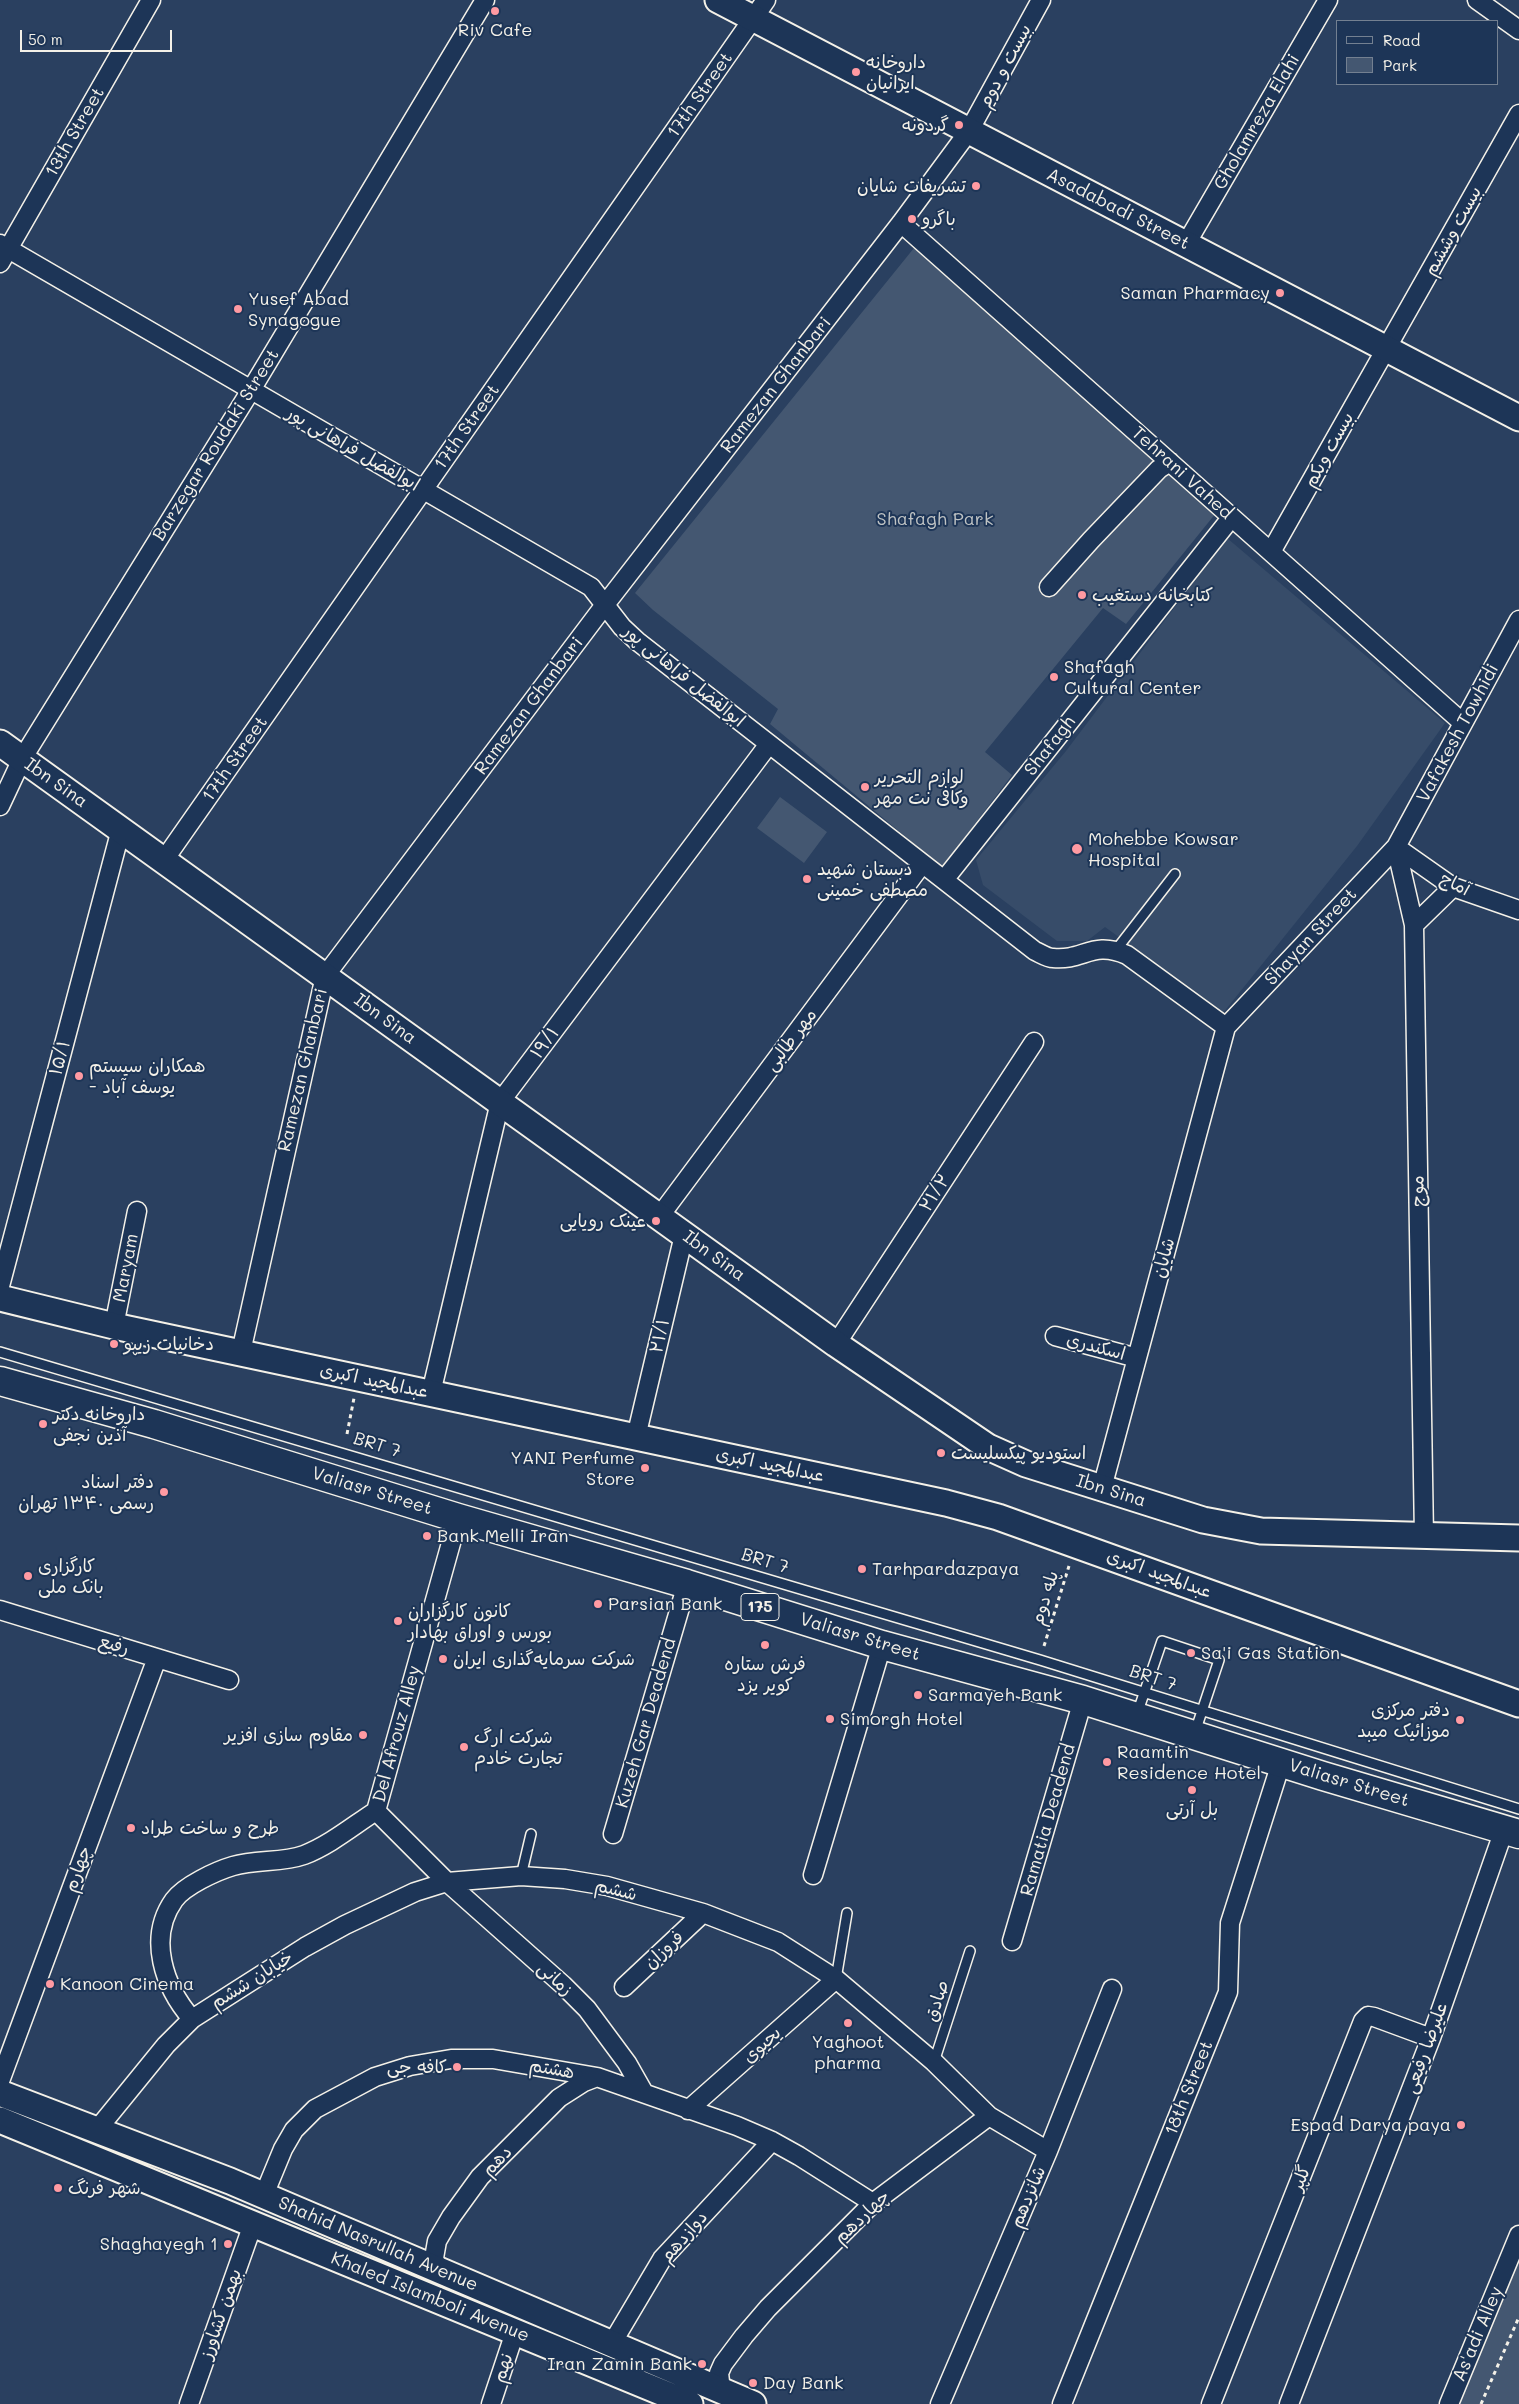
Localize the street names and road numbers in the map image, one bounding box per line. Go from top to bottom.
street label: بیست و دوم [974,20,1036,112]
street label: 17th Street [663,48,737,142]
street label: Gholamreza Elahi [1209,50,1305,194]
street label: 13th Street [41,83,109,181]
street label: Asadabadi Street [1043,164,1193,254]
street label: بیست وششم [1420,182,1486,280]
street label: Ramezan Ghanbari [716,313,836,457]
street label: Barzegar Roudaki Street [148,345,284,545]
street label: 17th Street [430,380,504,474]
street label: ابوالفضل فراهانی پور [282,402,424,496]
street label: بیست‌ ویکم [1299,408,1359,492]
street label: Tehrani Vahed [1127,422,1237,524]
street label: ابوالفضل فراهانی پور [619,620,749,732]
street label: Ramezan Ghanbari [470,633,588,779]
street label: Vafakesh Towhidi [1412,660,1504,806]
street label: 17th Street [198,712,272,806]
street label: Shafagh [1020,712,1080,780]
street label: Ibn Sina [20,754,92,812]
street label: آماج [1436,867,1474,901]
street label: Shayan Street [1260,884,1362,990]
street label: Ramezan Ghanbari [274,986,332,1154]
street label: Ibn Sina [350,989,420,1049]
street label: مهر طالبی [761,1005,821,1075]
street label: ۱۹/۱ [526,1023,564,1063]
street label: ۱۵/۱ [45,1038,75,1078]
street label: ۲۱/۲ [915,1170,955,1216]
street label: موج [1407,1175,1429,1207]
street label: Ibn Sina [679,1226,749,1286]
street label: Maryam [109,1232,143,1304]
street label: شایان [1148,1236,1180,1280]
street label: ۲۱/۱ [646,1317,674,1355]
street label: اسکندری [1064,1329,1128,1365]
street label: عبدالمجید اکبری [318,1359,430,1403]
street label: BRT 7 [351,1428,403,1462]
street label: عبدالمجید اکبری [714,1443,826,1487]
street label: Valiasr Street [309,1462,435,1520]
street label: Ibn Sina [1073,1470,1149,1512]
street label: BRT 7 [739,1544,791,1578]
street label: عبدالمجید اکبری [1104,1545,1214,1603]
street label: پله دوم [1027,1568,1063,1628]
road number: 175 [741,1594,779,1620]
street label: Valiasr Street [797,1608,923,1666]
street label: رفیع [96,1630,132,1660]
street label: Kuzeh Gar Deadend [611,1636,681,1810]
street label: BRT 7 [1127,1660,1179,1696]
street label: Del Afrouz Alley [368,1663,426,1805]
street label: Ramatia Deadend [1016,1741,1080,1899]
street label: Valiasr Street [1286,1754,1412,1812]
street label: چهارم [60,1843,96,1895]
street label: ششم [593,1874,639,1906]
street label: فروزان [640,1926,688,1974]
street label: خیابان ششم [207,1946,297,2014]
street label: زمانی [533,1957,577,2001]
street label: صادق [920,1978,954,2024]
street label: علیرضا رفیعی [1400,2000,1452,2096]
street label: یحیوی [738,2022,786,2068]
street label: 18th Street [1160,2038,1218,2138]
street label: هشتم [528,2054,576,2084]
street label: دهم [477,2141,517,2181]
street label: گلپر [1286,2162,1316,2194]
street label: شانزدهم [1005,2163,1051,2231]
street label: چهاردهم [830,2186,894,2248]
street label: Shahid Nasrullah Avenue [275,2192,481,2296]
street label: دوازدهم [656,2207,712,2267]
street label: Khaled Islamboli Avenue [328,2247,532,2347]
street label: بهمن کشاورز [195,2266,247,2362]
street label: As'adi Alley [1448,2283,1508,2385]
street label: نهم [488,2351,518,2385]

